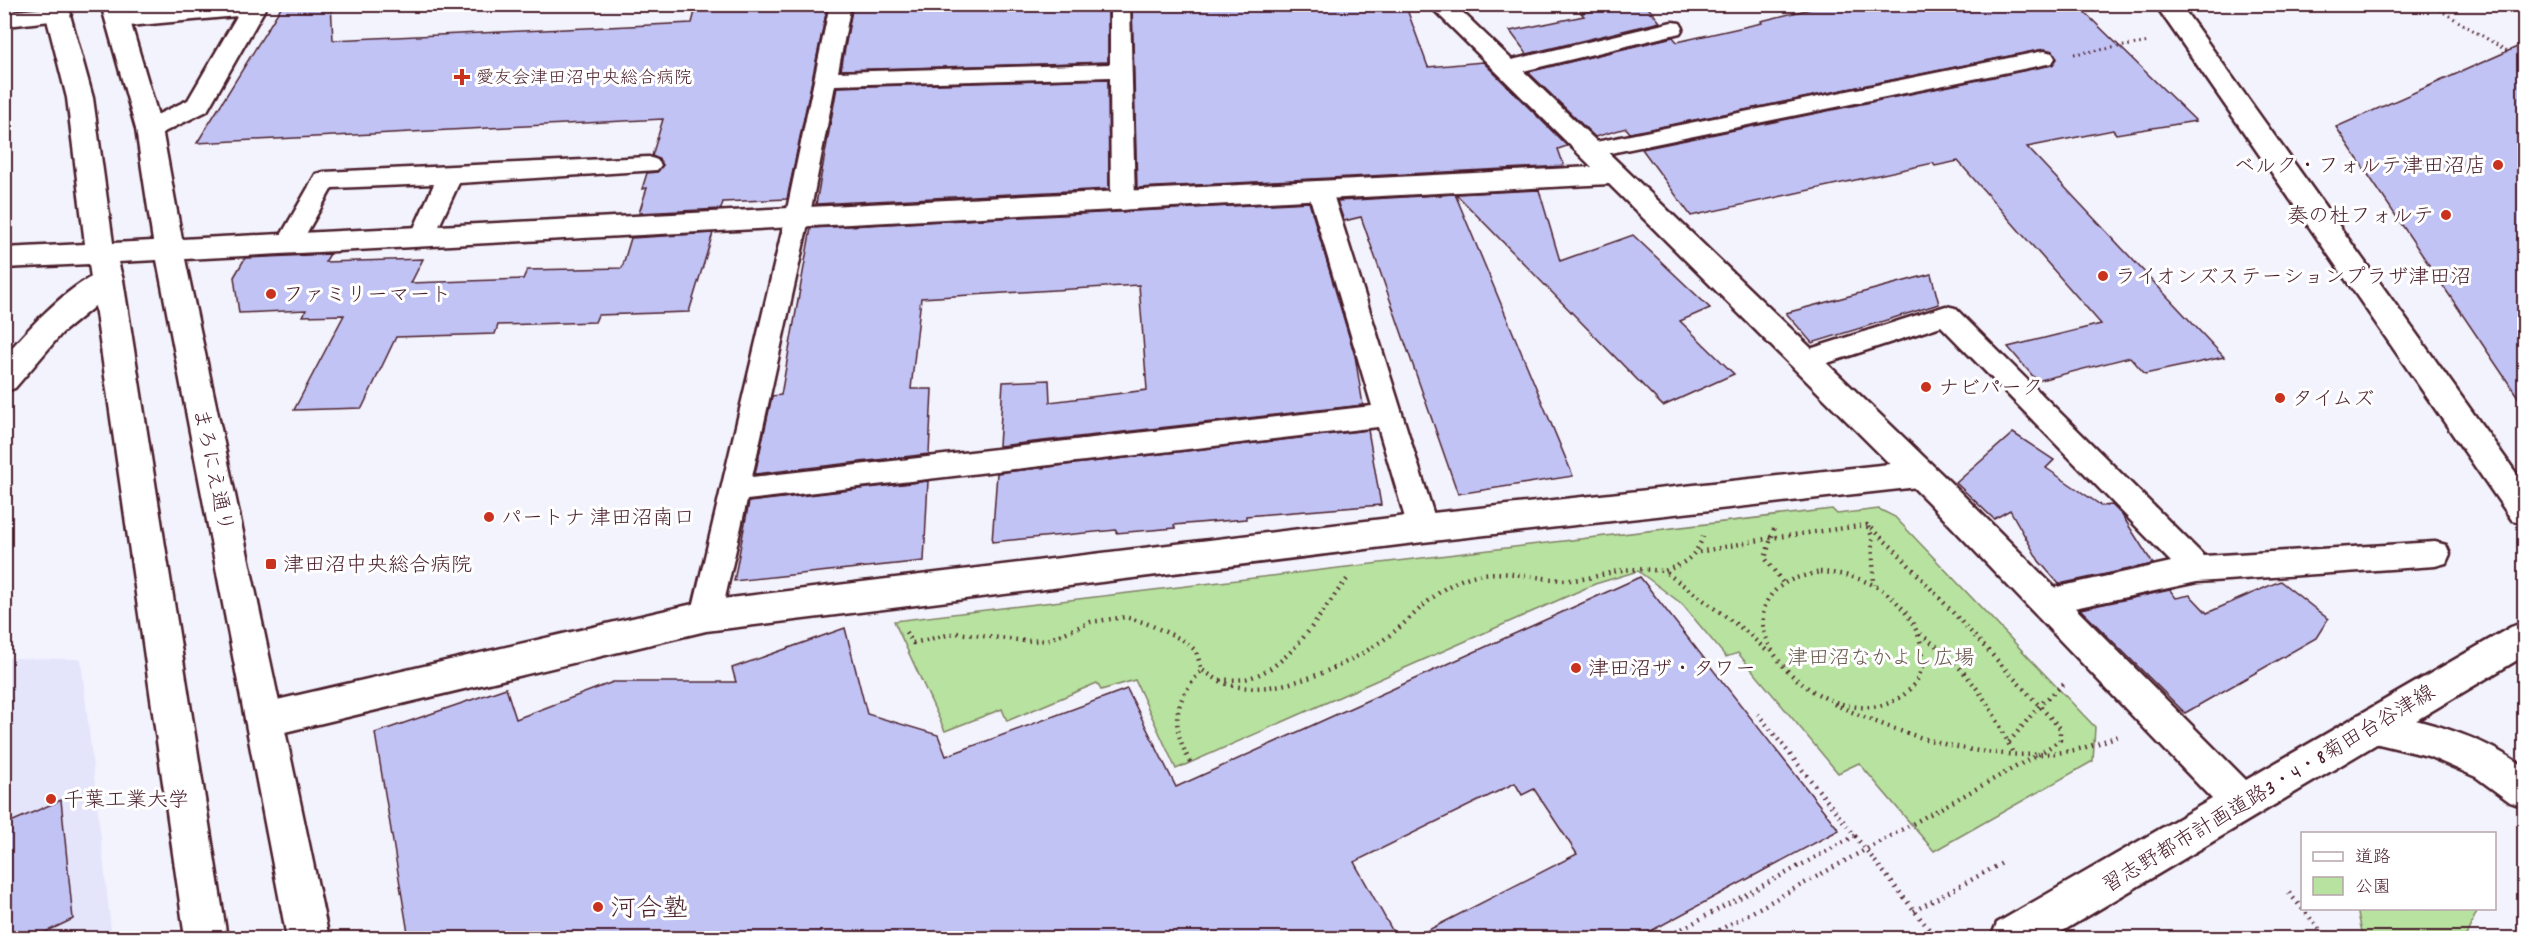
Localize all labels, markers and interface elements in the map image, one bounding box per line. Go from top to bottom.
place label: 愛友会津田沼中央総合病院 [476,67,692,92]
marker: 愛友会津田沼中央総合病院 [453,68,471,86]
place label: ベルク・フォルテ津田沼店 [2234,153,2486,183]
marker: ベルク・フォルテ津田沼店 [2491,158,2505,172]
place label: 奏の杜フォルテ [2287,203,2434,233]
marker: 奏の杜フォルテ [2439,208,2453,222]
place label: ライオンズステーションプラザ津田沼 [2115,264,2471,294]
marker: ライオンズステーションプラザ津田沼 [2096,269,2110,283]
place label: ファミリーマート [283,282,451,312]
marker: ファミリーマート [264,287,278,301]
place label: ナビパーク [1938,375,2043,405]
marker: ナビパーク [1919,380,1933,394]
place label: タイムズ [2292,386,2374,416]
marker: タイムズ [2273,391,2287,405]
street label: まろにえ通り [183,406,239,535]
place label: パートナ 津田沼南口 [501,505,695,535]
marker: パートナ 津田沼南口 [482,510,496,524]
place label: 津田沼中央総合病院 [283,552,472,582]
marker: 津田沼中央総合病院 [264,557,278,571]
park label: 津田沼なかよし広場 [1787,645,1975,675]
place label: 津田沼ザ・タワー [1588,656,1756,686]
marker: 津田沼ザ・タワー [1569,661,1583,675]
street label: 習志野都市計画道路3・4・8菊田台谷津線 [2097,678,2439,898]
place label: 千葉工業大学 [63,787,189,817]
marker: 千葉工業大学 [44,792,58,806]
legend [2301,832,2496,910]
text: 公園 [2355,876,2391,901]
place label: 河合塾 [610,892,688,929]
marker: 河合塾 [591,900,605,914]

